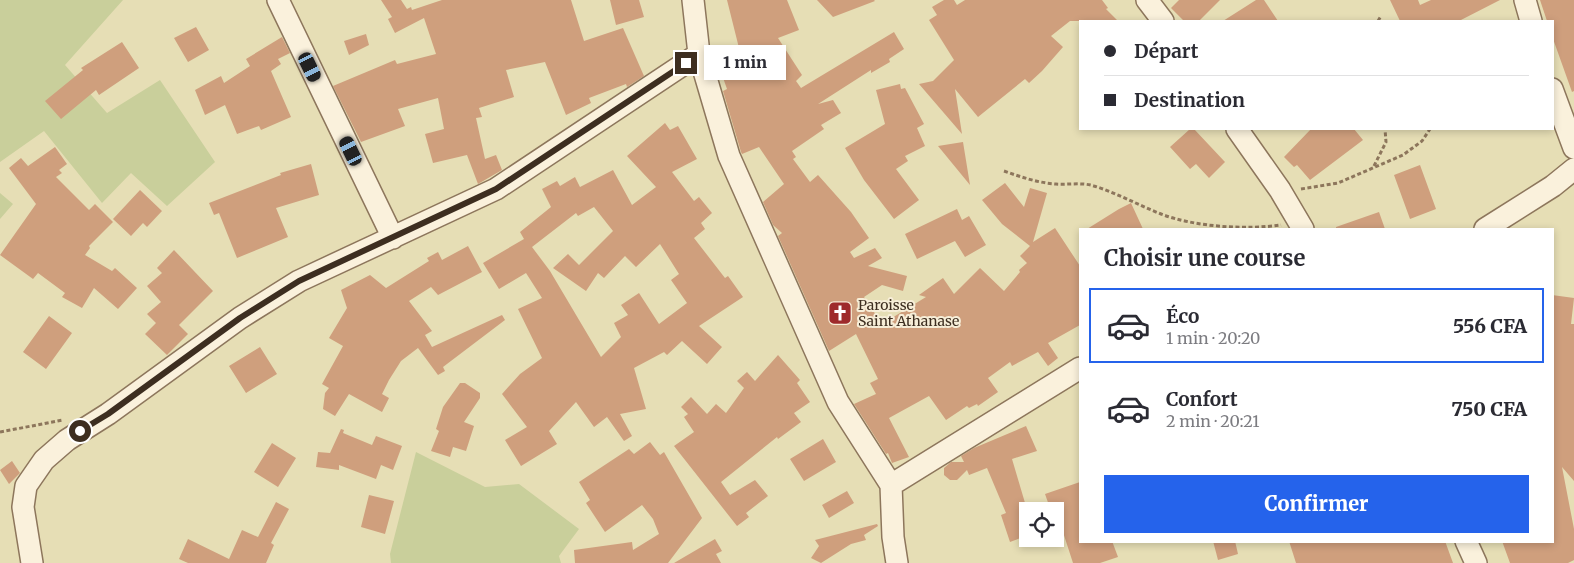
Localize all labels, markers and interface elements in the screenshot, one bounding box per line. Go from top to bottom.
text: Départ [1134,39,1198,63]
callout: 1 min [704,46,786,80]
car [296,50,323,84]
route end [675,52,697,74]
text: 1 min [723,52,767,72]
text: Destination [1134,88,1245,112]
car [337,134,364,168]
text: Choisir une course [1104,244,1305,272]
place label: Paroisse Saint Athanase [858,296,959,330]
church icon: Paroisse Saint Athanase [827,300,853,326]
icon: car [1106,303,1151,348]
text: Éco [1166,304,1199,328]
text: 556 CFA [1453,314,1527,338]
text: 1 min · 20:20 [1166,328,1260,348]
icon: car [1106,386,1151,431]
text: Confort [1166,387,1238,411]
text: 750 CFA [1451,397,1527,421]
text: 2 min · 20:21 [1166,411,1259,431]
route start [69,420,91,442]
button: Confirmer [1104,475,1529,533]
map controls [1019,502,1064,547]
button: locate [1019,502,1064,547]

